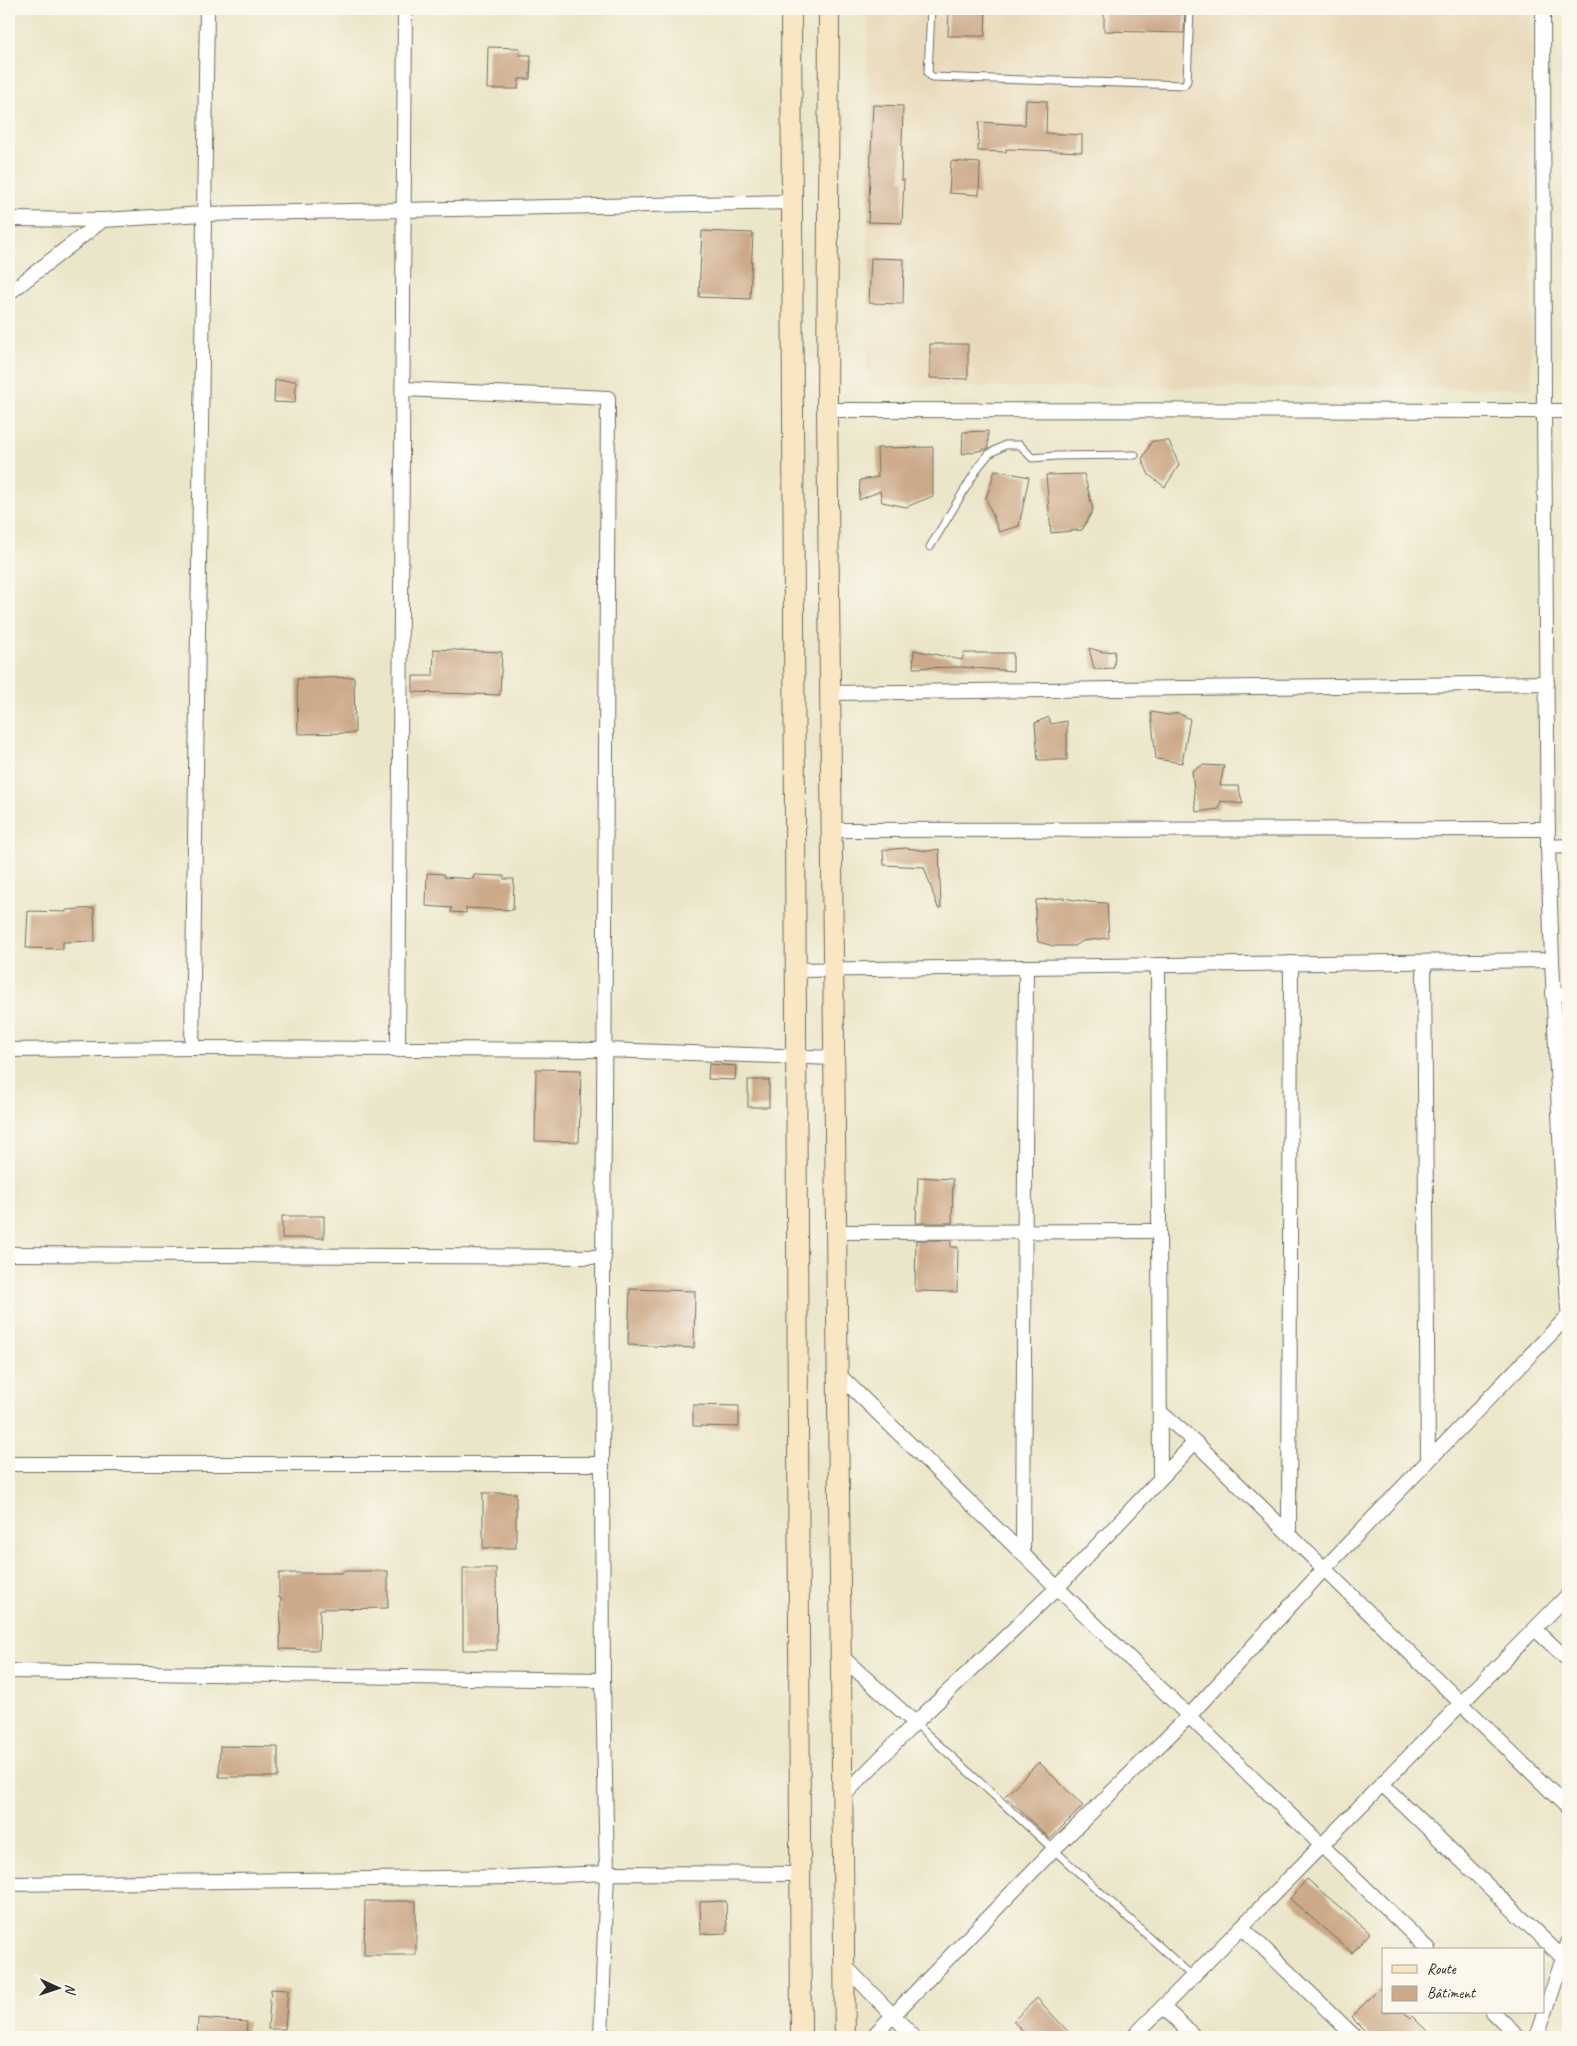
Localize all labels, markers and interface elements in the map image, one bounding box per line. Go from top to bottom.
legend [1382,1948,1544,2014]
text: Route [1427,1960,1457,1979]
north arrow [32,1964,82,2014]
text: N [62,1984,79,1996]
text: Bâtiment [1427,1984,1477,2003]

